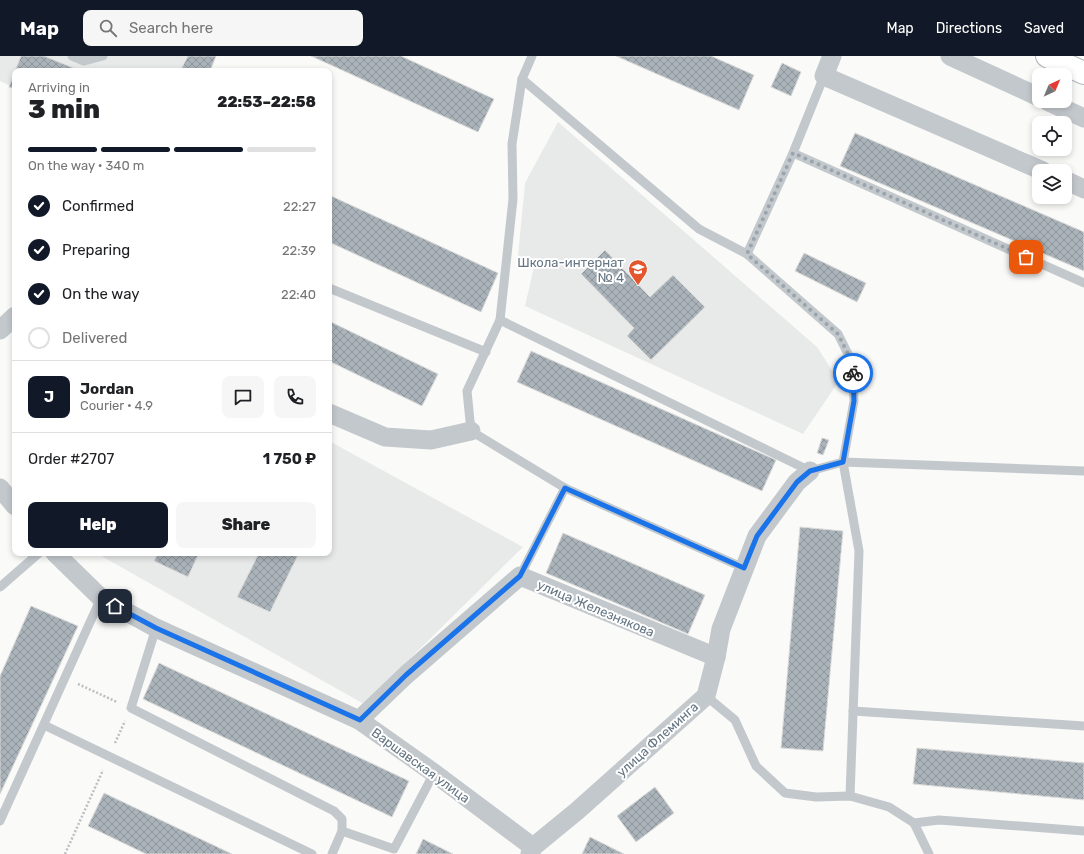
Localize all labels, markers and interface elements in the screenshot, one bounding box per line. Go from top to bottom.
search box [83,10,363,46]
text: Map [20,17,59,40]
icon: search [97,17,119,39]
text: Search here [129,19,213,37]
text: Map [887,20,914,37]
text: Directions [936,20,1002,37]
text: Saved [1024,20,1064,37]
north arrow [1032,68,1072,108]
map controls [1032,68,1072,204]
text: Arriving in [28,80,90,95]
text: 22:53–22:58 [217,93,316,111]
text: 3 min [28,94,100,125]
button: locate [1032,116,1072,156]
text: On the way · 340 m [28,158,144,173]
button: layers [1032,164,1072,204]
icon: check [28,195,50,217]
text: Confirmed [62,197,134,215]
text: 22:27 [283,199,316,214]
icon: check [28,239,50,261]
pin [1009,240,1043,274]
text: Preparing [62,241,130,259]
text: 22:39 [282,243,316,258]
icon: bag [1015,246,1037,268]
place label: Школа-интернат № 4 [517,255,624,285]
school or university icon: Школа-интернат № 4 [627,258,649,286]
icon: check [28,283,50,305]
text: On the way [62,285,140,303]
text: 22:40 [281,287,316,302]
text: Delivered [62,329,127,347]
courier [833,353,873,393]
icon: bike [842,362,864,384]
button: chat [222,376,264,418]
button: phone [274,376,316,418]
text: Jordan [80,380,134,398]
text: J [44,388,54,406]
text: Courier · 4.9 [80,398,153,413]
text: Order #2707 [28,450,114,468]
text: 1 750 ₽ [263,450,316,468]
button: Help [28,502,168,548]
button: Share [176,502,316,548]
street label: улица Железнякова [535,577,657,640]
pin [98,589,132,623]
icon: home [104,595,126,617]
street label: улица Флеминга [614,699,701,780]
street label: Варшавская улица [369,725,473,806]

